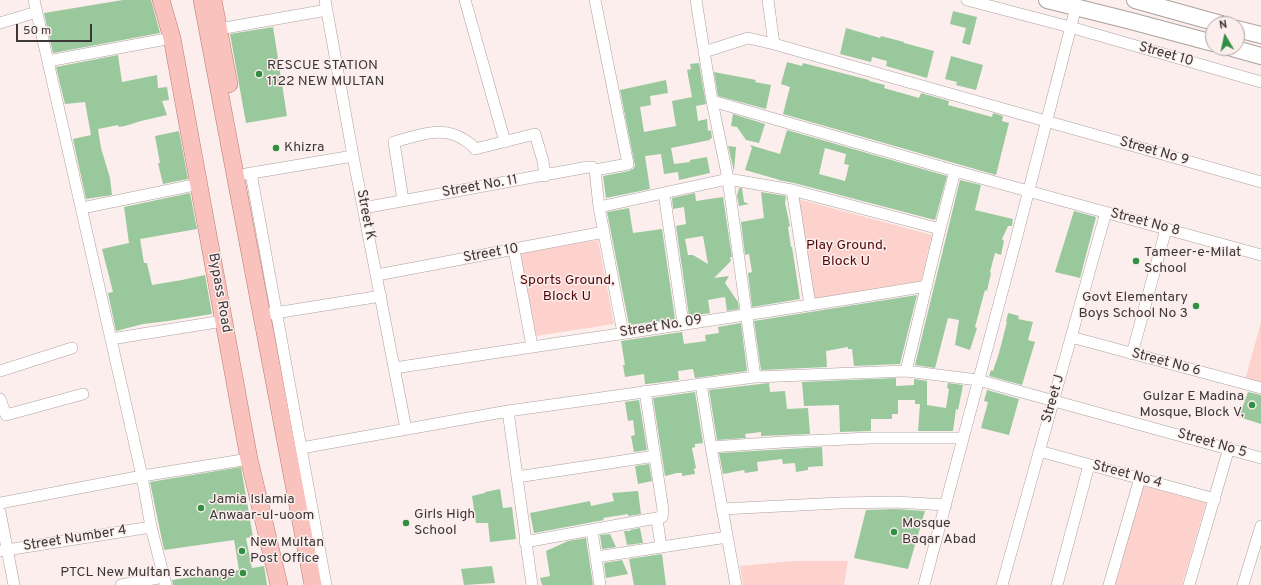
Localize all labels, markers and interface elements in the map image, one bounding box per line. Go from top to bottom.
scale bar [18,16,94,42]
north arrow [1205,16,1245,56]
text: N [1218,18,1228,33]
text: 50 m [23,23,51,39]
street label: Street 10 [1137,39,1195,71]
place label: RESCUE STATION 1122 NEW MULTAN [267,58,384,90]
marker: RESCUE STATION 1122 NEW MULTAN [254,69,264,79]
street label: Street No 9 [1117,134,1191,170]
place label: Khizra [284,140,324,156]
marker: Khizra [271,143,281,153]
street label: Street No. 11 [441,172,519,202]
street label: Street K [352,188,378,242]
street label: Street No 8 [1108,206,1182,240]
park label: Play Ground, Block U [806,238,886,270]
street label: Street 10 [462,241,520,267]
place label: Tameer-e-Milat School [1144,245,1241,278]
street label: Bypass Road [204,252,234,334]
marker: Tameer-e-Milat School [1131,256,1141,266]
park label: Sports Ground, Block U [520,273,614,306]
place label: Govt Elementary Boys School No 3 [1078,290,1188,322]
marker: Govt Elementary Boys School No 3 [1191,301,1201,311]
street label: Street No. 09 [619,312,703,342]
street label: Street No 6 [1129,346,1203,380]
street label: Street J [1039,373,1069,425]
place label: Gulzar E Madina Mosque, Block V, [1139,389,1244,422]
marker: Gulzar E Madina Mosque, Block V, [1247,400,1257,410]
street label: Street No 5 [1175,426,1249,462]
street label: Street No 4 [1090,458,1164,492]
place label: Jamia Islamia Anwaar-ul-uoom [209,492,314,524]
marker: Jamia Islamia Anwaar-ul-uoom [196,503,206,513]
place label: Girls High School [414,507,475,540]
place label: Mosque Baqar Abad [902,516,976,548]
marker: Girls High School [401,518,411,528]
street label: Street Number 4 [22,523,128,555]
marker: Mosque Baqar Abad [889,527,899,537]
place label: New Multan Post Office [250,535,324,568]
marker: New Multan Post Office [237,546,247,556]
place label: PTCL New Multan Exchange [60,565,235,581]
marker: PTCL New Multan Exchange [238,568,248,578]

